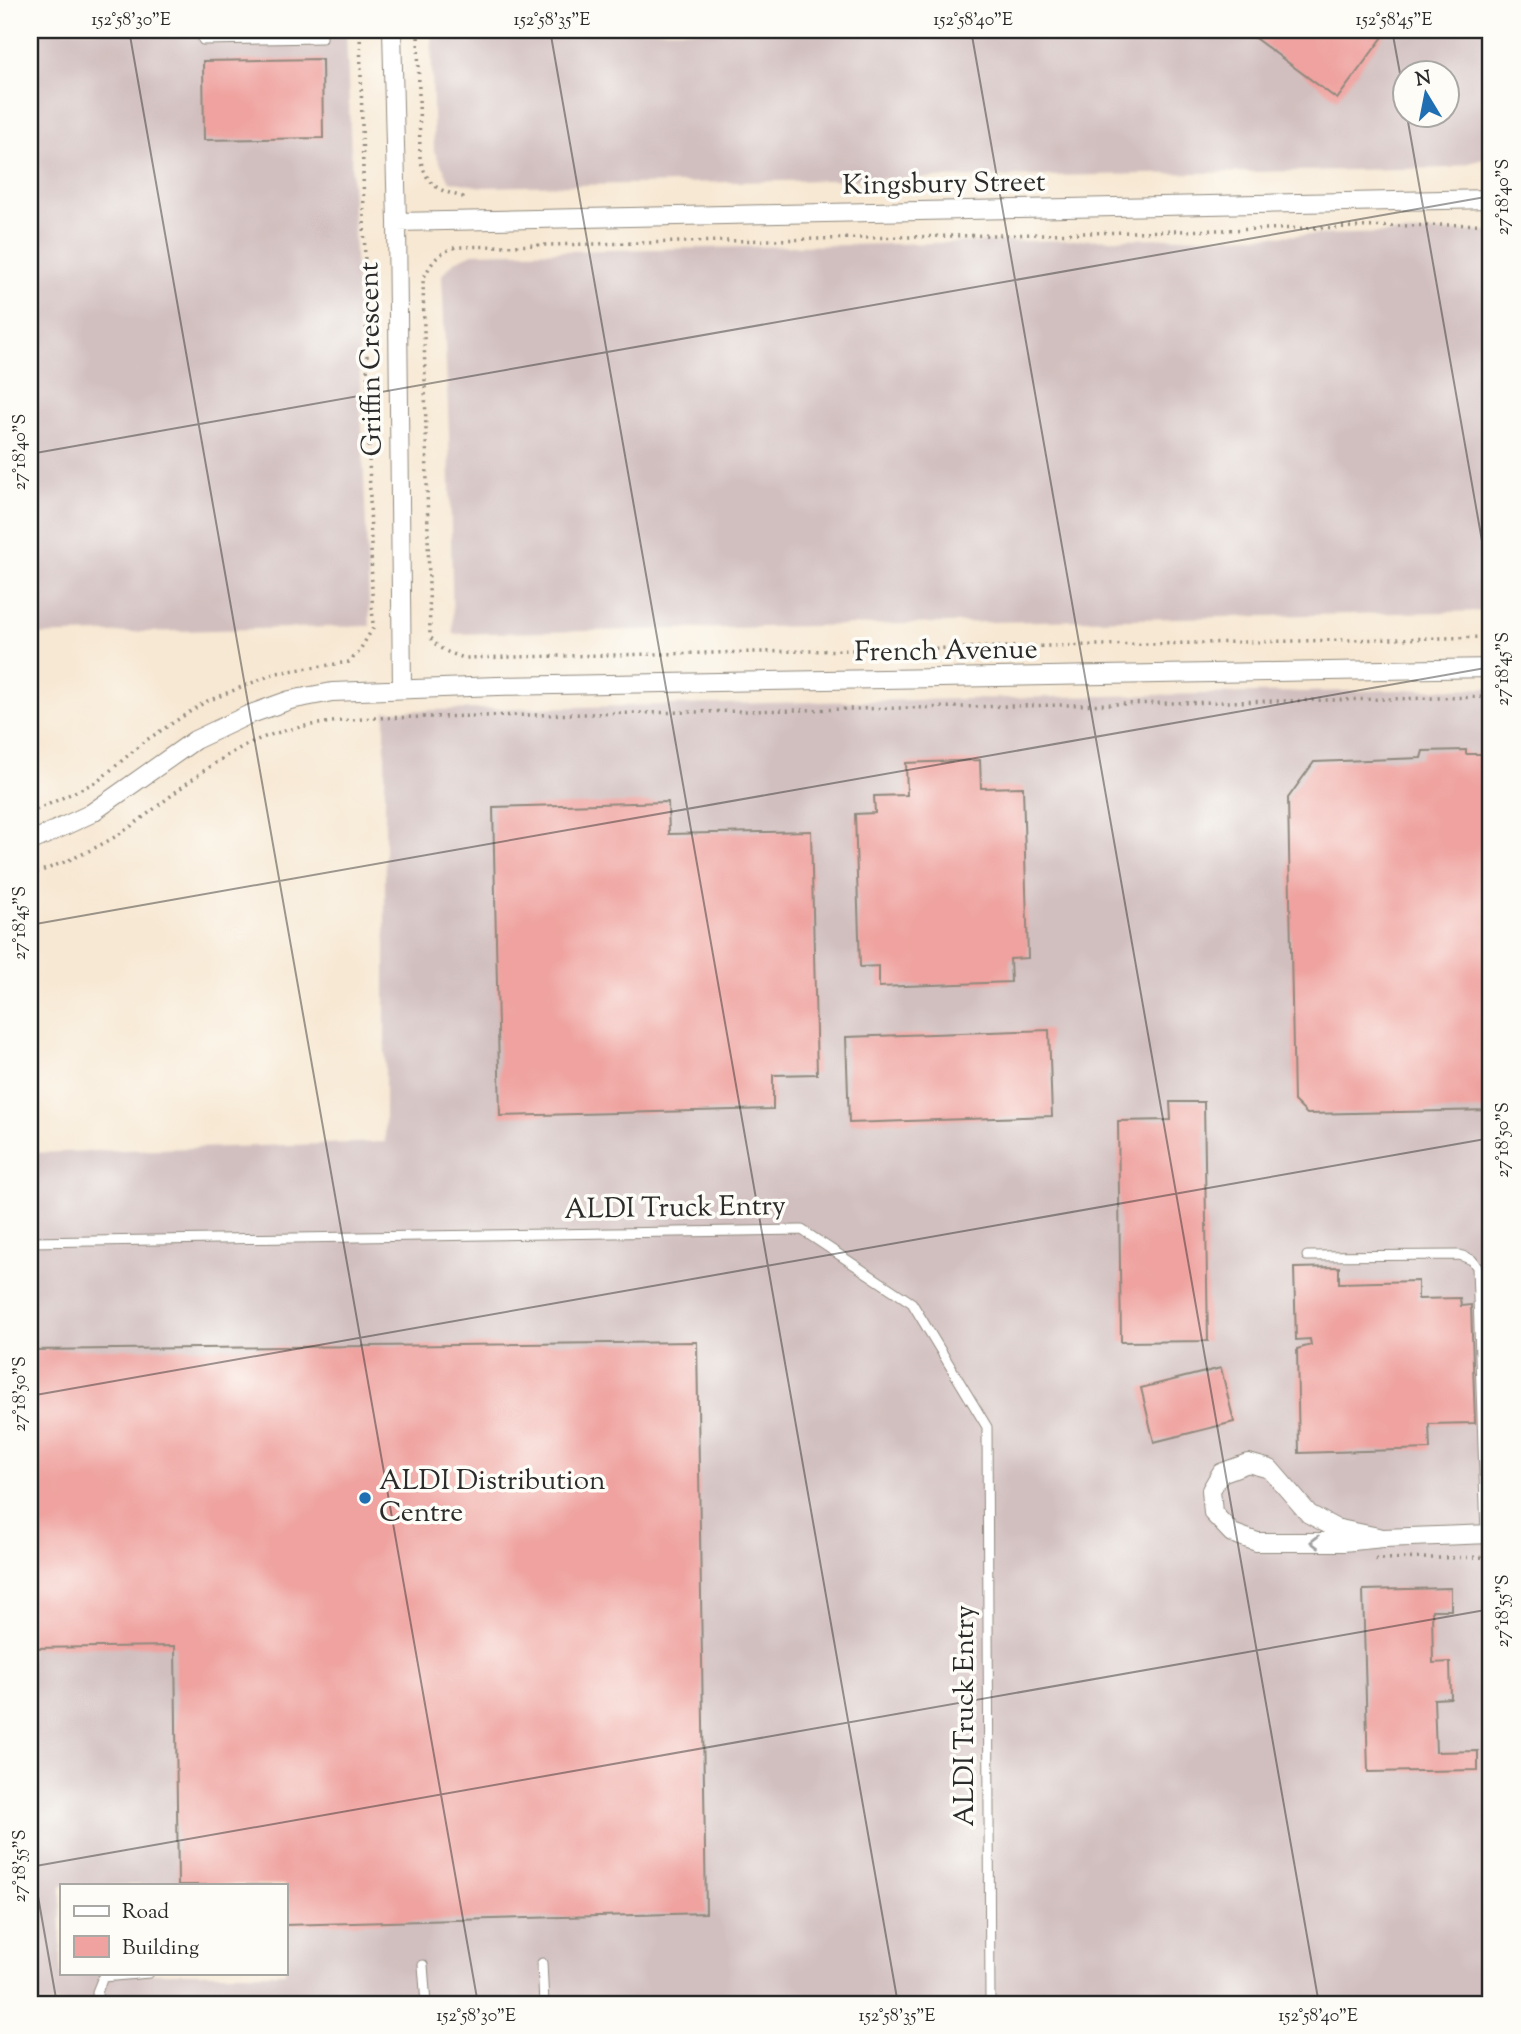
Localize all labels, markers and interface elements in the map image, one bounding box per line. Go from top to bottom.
text: 152°58'30"E [91,8,171,34]
text: 152°58'35"E [514,8,591,34]
text: 152°58'40"E [933,8,1013,34]
text: 152°58'45"E [1356,8,1433,34]
north arrow [1392,60,1462,130]
text: N [1414,65,1433,94]
text: 27°18'40"S [1491,159,1517,235]
street label: Kingsbury Street [842,163,1046,207]
street label: Griffin Crescent [350,261,394,457]
text: 27°18'40"S [8,414,34,490]
street label: French Avenue [854,630,1038,674]
text: 27°18'45"S [1491,632,1517,706]
text: 27°18'45"S [8,886,34,960]
text: 27°18'50"S [1491,1102,1517,1178]
street label: ALDI Truck Entry [564,1187,786,1231]
text: 27°18'50"S [8,1356,34,1432]
place label: ALDI Distribution Centre [379,1462,606,1534]
marker: ALDI Distribution Centre [357,1490,373,1506]
one-way arrow [1310,1534,1320,1550]
text: 27°18'55"S [1491,1575,1517,1647]
street label: ALDI Truck Entry [946,1605,986,1827]
text: 27°18'55"S [8,1830,34,1902]
legend [60,1884,287,1974]
text: Road [122,1898,169,1928]
text: Building [122,1934,199,1964]
text: 152°58'30"E [436,2004,516,2030]
text: 152°58'35"E [859,2004,936,2030]
text: 152°58'40"E [1278,2004,1358,2030]

